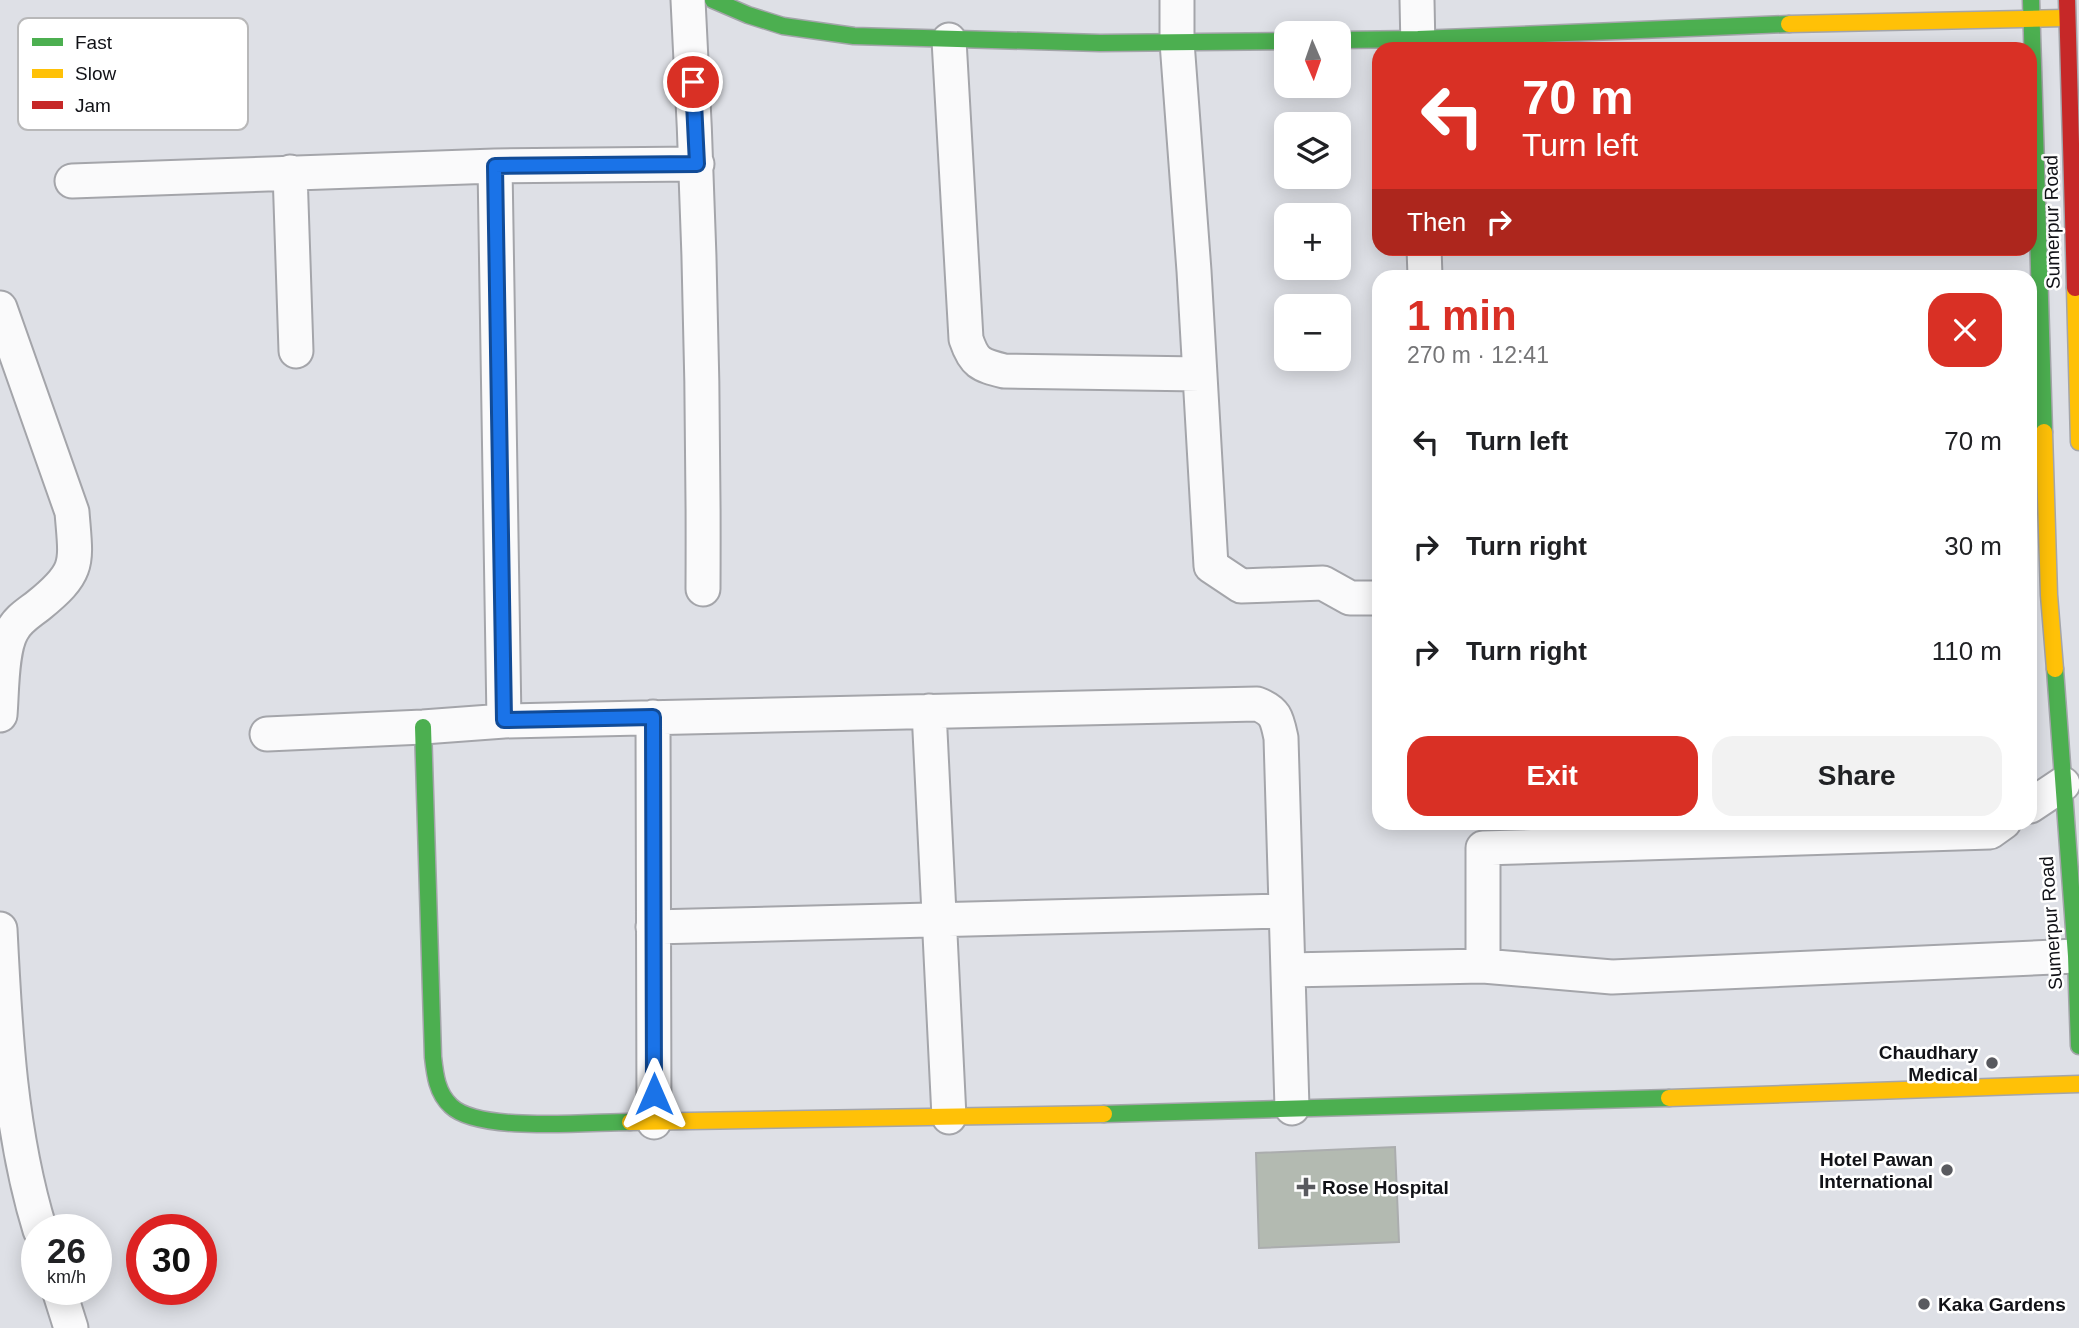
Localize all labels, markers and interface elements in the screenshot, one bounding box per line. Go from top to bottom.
legend [18,18,248,130]
north arrow [1274,21,1351,98]
map controls [1274,21,1351,371]
text: Fast [75,32,113,53]
pin [663,52,723,112]
text: Slow [75,63,116,84]
icon: arrive [674,63,712,101]
icon: left [1407,70,1498,161]
text: 70 m [1522,70,1634,124]
text: Jam [75,95,111,116]
button: layers [1274,112,1351,189]
text: Turn left [1522,127,1638,163]
street label: Sumerpur Road [2040,155,2064,289]
button: + [1274,203,1351,280]
icon: right [1480,203,1518,241]
text: Then [1407,207,1466,237]
text: 1 min [1407,292,1517,339]
button: close [1928,293,2002,367]
button: − [1274,294,1351,371]
text: 270 m · 12:41 [1407,342,1549,368]
icon: left [1407,423,1445,461]
text: Turn left [1466,426,1568,456]
text: 70 m [1944,426,2002,456]
icon: right [1407,528,1445,566]
text: Turn right [1466,531,1587,561]
text: 30 m [1944,531,2002,561]
icon: right [1407,633,1445,671]
text: Turn right [1466,636,1587,666]
text: 110 m [1932,636,2002,666]
button: Exit [1407,736,1698,816]
button: Share [1712,736,2002,816]
street label: Sumerpur Road [2036,855,2066,991]
place label: Chaudhary Medical [1879,1042,1978,1085]
marker: Chaudhary Medical [1984,1055,2000,1071]
position arrow [617,1057,691,1131]
place label: Hotel Pawan International [1819,1149,1933,1192]
marker: Hotel Pawan International [1939,1162,1955,1178]
marker: Rose Hospital [1296,1177,1316,1197]
place label: Rose Hospital [1322,1177,1449,1198]
speed limit sign: 30 [126,1214,217,1305]
text: 26 [47,1231,86,1270]
text: km/h [47,1267,86,1287]
place label: Kaka Gardens [1938,1294,2066,1315]
marker: Kaka Gardens [1916,1296,1932,1312]

